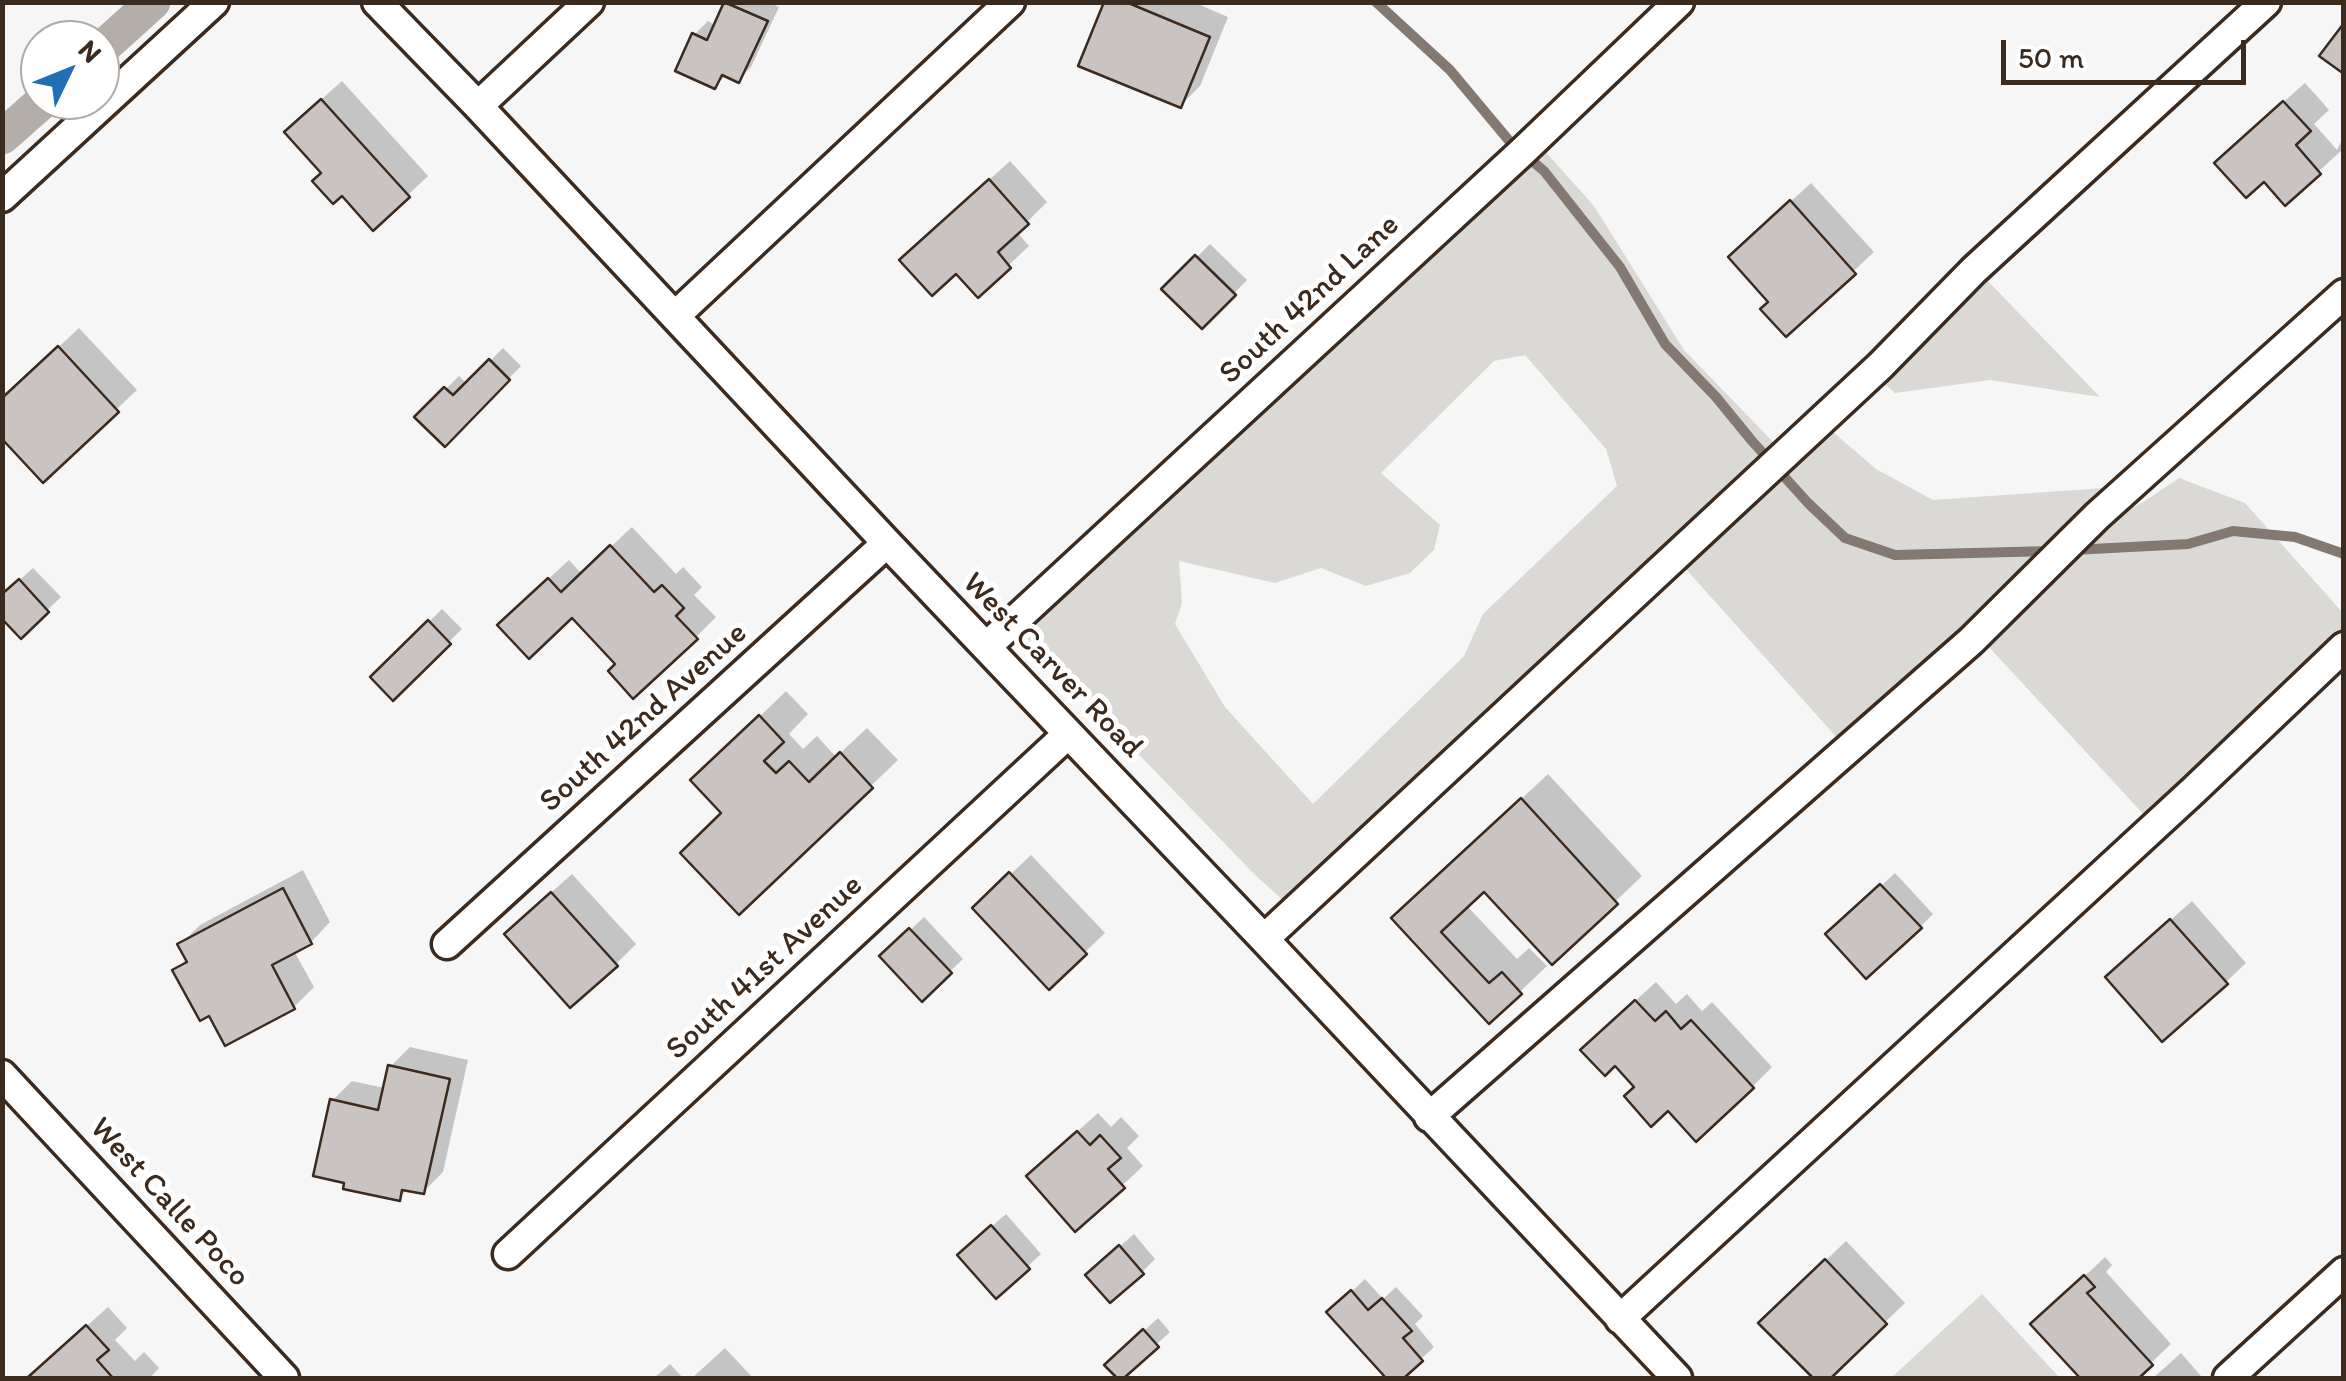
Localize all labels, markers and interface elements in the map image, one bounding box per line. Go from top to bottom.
north arrow [20,20,120,120]
scale bar [2006,20,2251,82]
text: N [72,32,109,69]
text: 50 m [2018,39,2084,76]
street label: South 42nd Lane [1212,207,1408,393]
street label: West Carver Road [954,565,1150,767]
street label: South 42nd Avenue [532,615,756,821]
street label: South 41st Avenue [659,867,871,1069]
street label: West Calle Poco [81,1110,257,1296]

